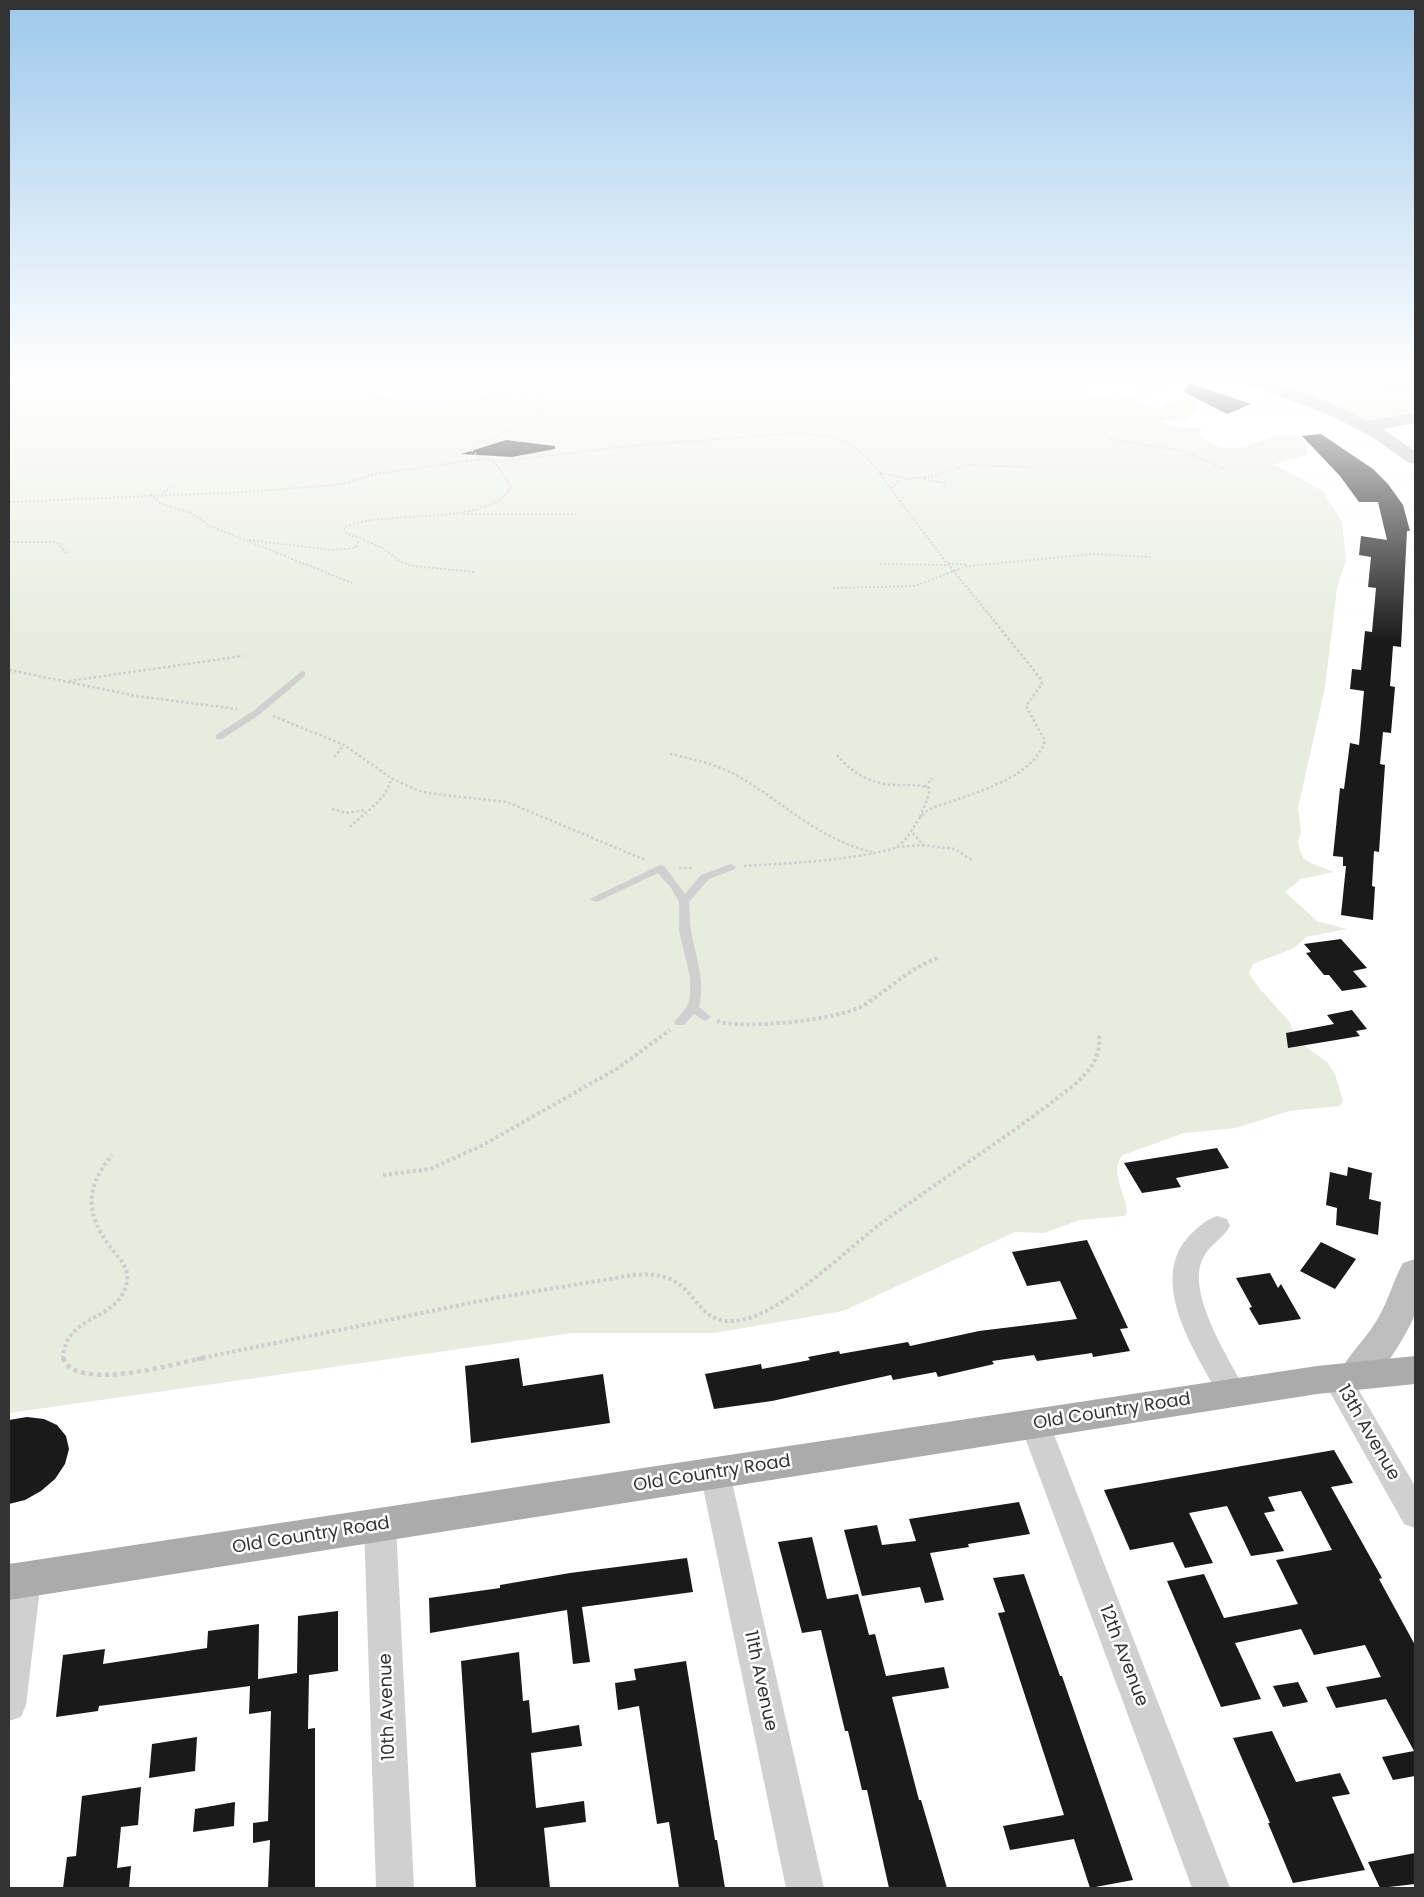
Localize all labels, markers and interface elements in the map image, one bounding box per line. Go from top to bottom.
street label: 13th Avenue [1332,1381,1404,1485]
street label: Old Country Road [1032,1389,1192,1435]
street label: Old Country Road [632,1451,792,1497]
street label: Old Country Road [231,1513,391,1559]
street label: 12th Avenue [1094,1602,1152,1710]
street label: 11th Avenue [739,1629,781,1733]
street label: 10th Avenue [375,1653,401,1761]

